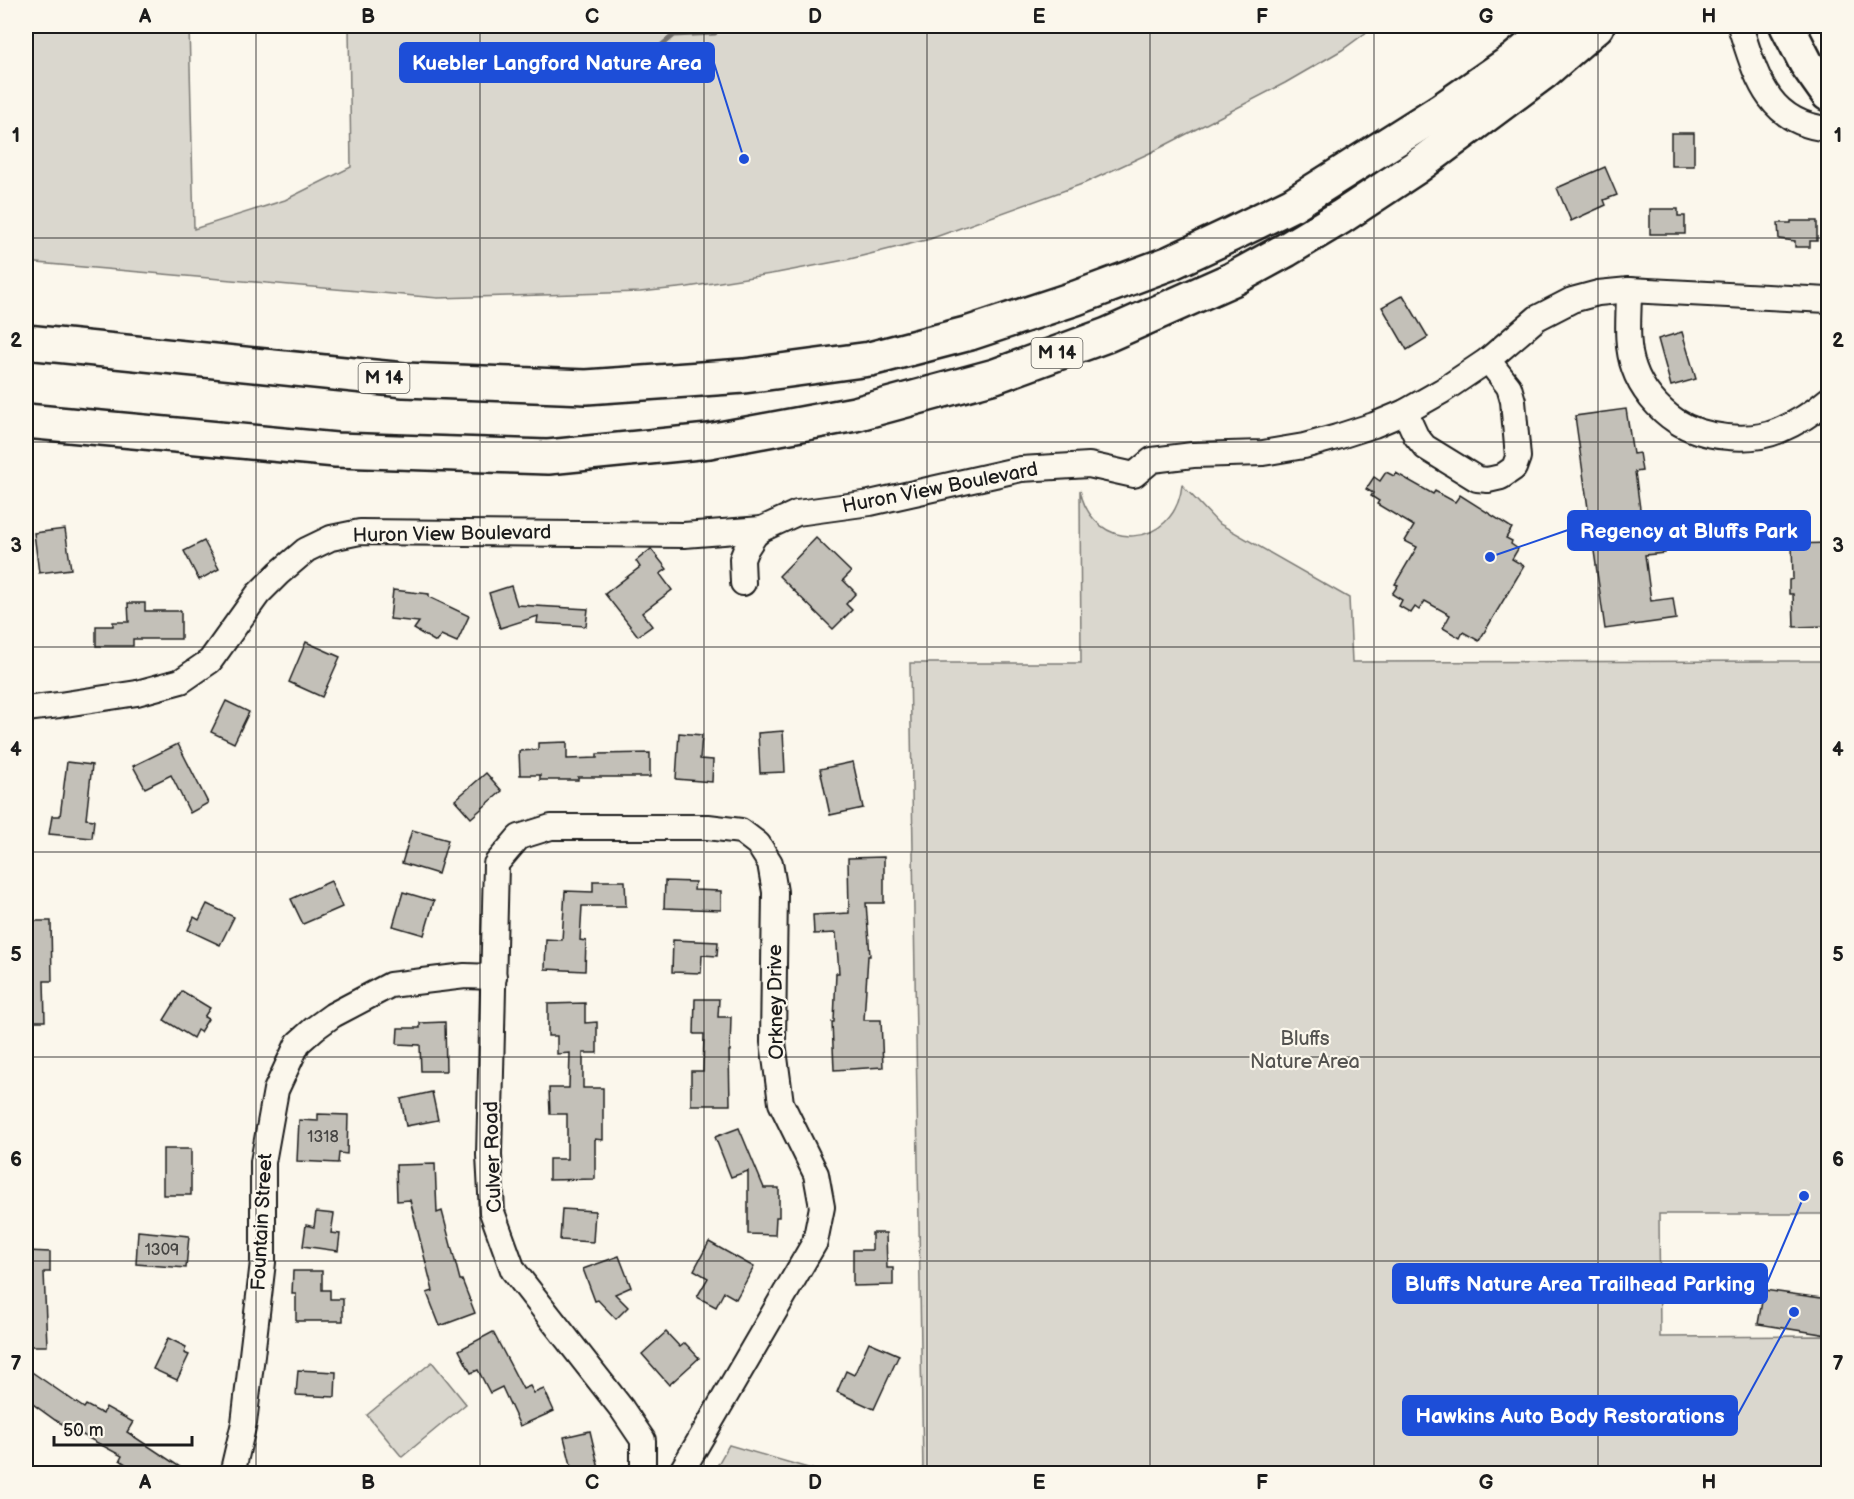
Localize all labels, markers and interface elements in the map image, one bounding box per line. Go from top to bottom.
text: A [138,5,152,29]
text: B [361,5,375,29]
text: C [585,5,599,29]
text: D [808,5,822,29]
text: E [1033,5,1046,29]
text: F [1256,5,1268,29]
text: G [1479,5,1494,29]
text: H [1702,5,1716,29]
callout: Kuebler Langford Nature Area [400,43,714,82]
text: Kuebler Langford Nature Area [412,51,702,76]
text: 1 [12,124,20,148]
text: 1 [1834,124,1842,148]
text: 2 [10,329,22,353]
text: 2 [1832,329,1844,353]
road number: M 14 [1032,338,1082,368]
road number: M 14 [358,363,410,393]
street label: Huron View Boulevard [840,457,1040,519]
callout: Regency at Bluffs Park [1568,511,1810,550]
text: Regency at Bluffs Park [1580,519,1798,544]
street label: Huron View Boulevard [352,520,552,548]
text: 3 [10,534,22,558]
text: 3 [1832,534,1844,558]
text: 4 [10,738,22,762]
text: 4 [1832,738,1844,762]
text: 5 [10,943,22,967]
text: 5 [1832,943,1844,967]
street label: Orkney Drive [763,944,789,1060]
park label: Bluffs Nature Area [1250,1027,1360,1074]
street label: Culver Road [479,1101,507,1213]
house number: 1318 [307,1128,339,1147]
text: 6 [10,1148,22,1172]
text: 6 [1832,1148,1844,1172]
street label: Fountain Street [246,1153,278,1291]
house number: 1309 [145,1241,179,1260]
callout: Bluffs Nature Area Trailhead Parking [1393,1264,1767,1303]
text: Bluffs Nature Area Trailhead Parking [1405,1272,1755,1297]
text: 7 [10,1352,22,1376]
text: 7 [1832,1352,1844,1376]
callout: Hawkins Auto Body Restorations [1403,1396,1737,1435]
text: Hawkins Auto Body Restorations [1415,1404,1725,1429]
scale bar [54,1409,192,1447]
text: 50 m [63,1420,104,1441]
text: A [138,1471,152,1495]
text: B [361,1471,375,1495]
text: C [585,1471,599,1495]
text: D [808,1471,822,1495]
text: E [1033,1471,1046,1495]
text: F [1256,1471,1268,1495]
text: G [1479,1471,1494,1495]
text: H [1702,1471,1716,1495]

